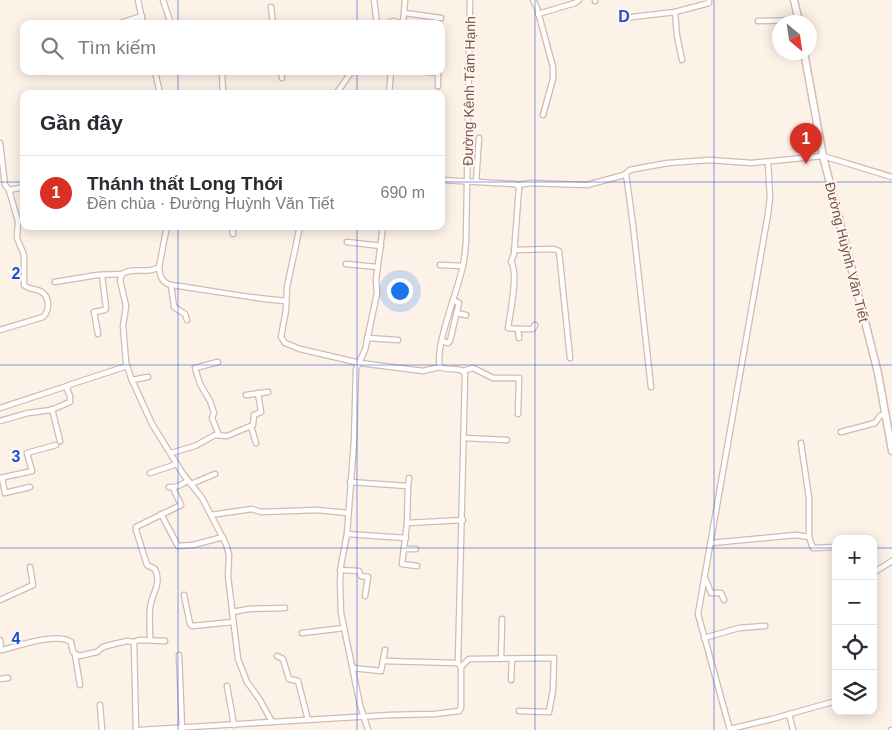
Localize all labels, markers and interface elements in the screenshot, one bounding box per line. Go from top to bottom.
text: D [618,8,630,25]
north arrow [772,15,817,60]
street label: Đường Kênh Tám Hạnh [460,16,478,166]
search box [20,20,445,75]
icon: search [38,34,66,62]
text: Tìm kiếm [78,37,156,58]
text: Gần đây [40,111,123,134]
pin: 1 [790,123,822,164]
text: Thánh thất Long Thới [87,173,283,194]
street label: Đường Huỳnh Văn Tiết [822,180,872,324]
text: 1 [52,184,60,201]
text: 690 m [381,184,425,201]
text: Đền chùa · Đường Huỳnh Văn Tiết [87,195,334,212]
text: 2 [12,265,21,282]
your location [387,278,413,304]
text: 3 [12,448,21,465]
map controls [832,535,877,715]
button: + [832,535,877,580]
button: − [832,580,877,625]
button: locate [832,625,877,670]
text: 4 [12,630,21,647]
button: layers [832,670,877,715]

